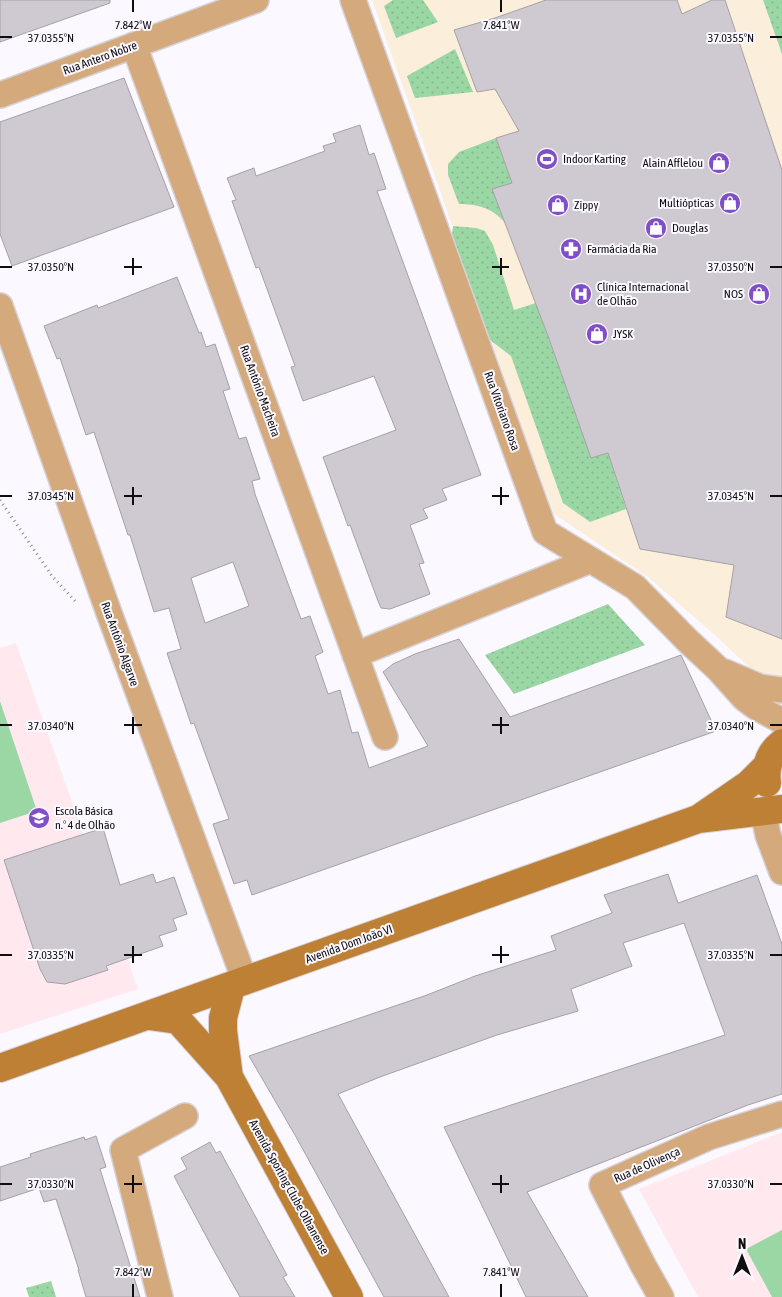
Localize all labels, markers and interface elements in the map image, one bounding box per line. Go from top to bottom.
text: 7.842°W [115,18,152,32]
text: 7.841°W [483,18,520,32]
text: 37.0355°N [28,31,74,45]
text: 37.0355°N [708,31,754,45]
street label: Rua Antero Nobre [61,38,139,78]
sports icon: Indoor Karting [535,147,559,171]
shop icon: Alain Afflelou [707,151,731,175]
place label: Indoor Karting [563,152,627,166]
place label: Alain Afflelou [643,156,703,170]
shop icon: Multiópticas [718,191,742,215]
shop icon: Zippy [546,193,570,217]
place label: Multiópticas [659,196,714,210]
place label: Zippy [574,198,598,212]
shop icon: Douglas [644,216,668,240]
place label: Douglas [672,221,708,235]
pharmacy icon: Farmácia da Ria [559,237,583,261]
place label: Farmácia da Ria [587,242,657,256]
text: 37.0350°N [28,260,74,274]
text: 37.0350°N [708,260,754,274]
place label: Clínica Internacional de Olhão [597,280,689,308]
hospital icon: Clínica Internacional de Olhão [569,282,593,306]
shop icon: NOS [747,282,771,306]
place label: NOS [724,287,743,301]
shop icon: JYSK [585,322,609,346]
place label: JYSK [613,327,633,341]
street label: Rua António Macheira [237,343,283,439]
street label: Rua Vitoriano Rosa [481,370,523,452]
text: 37.0345°N [28,489,74,503]
text: 37.0345°N [708,489,754,503]
street label: Rua António Algarve [98,600,142,688]
text: 37.0340°N [28,719,74,733]
text: 37.0340°N [708,719,754,733]
place label: Escola Básica n.º 4 de Olhão [55,804,115,832]
school or university icon: Escola Básica n.º 4 de Olhão [27,806,51,830]
street label: Avenida Dom João VI [304,922,394,966]
text: 37.0335°N [28,948,74,962]
text: 37.0335°N [708,948,754,962]
street label: Avenida Sporting Clube Olhanense [246,1117,332,1257]
street label: Rua de Olivença [612,1144,682,1186]
text: 37.0330°N [28,1177,74,1191]
text: 37.0330°N [708,1177,754,1191]
north arrow [717,1232,767,1282]
text: N [738,1236,746,1252]
text: 7.842°W [115,1265,152,1279]
text: 7.841°W [483,1265,520,1279]

